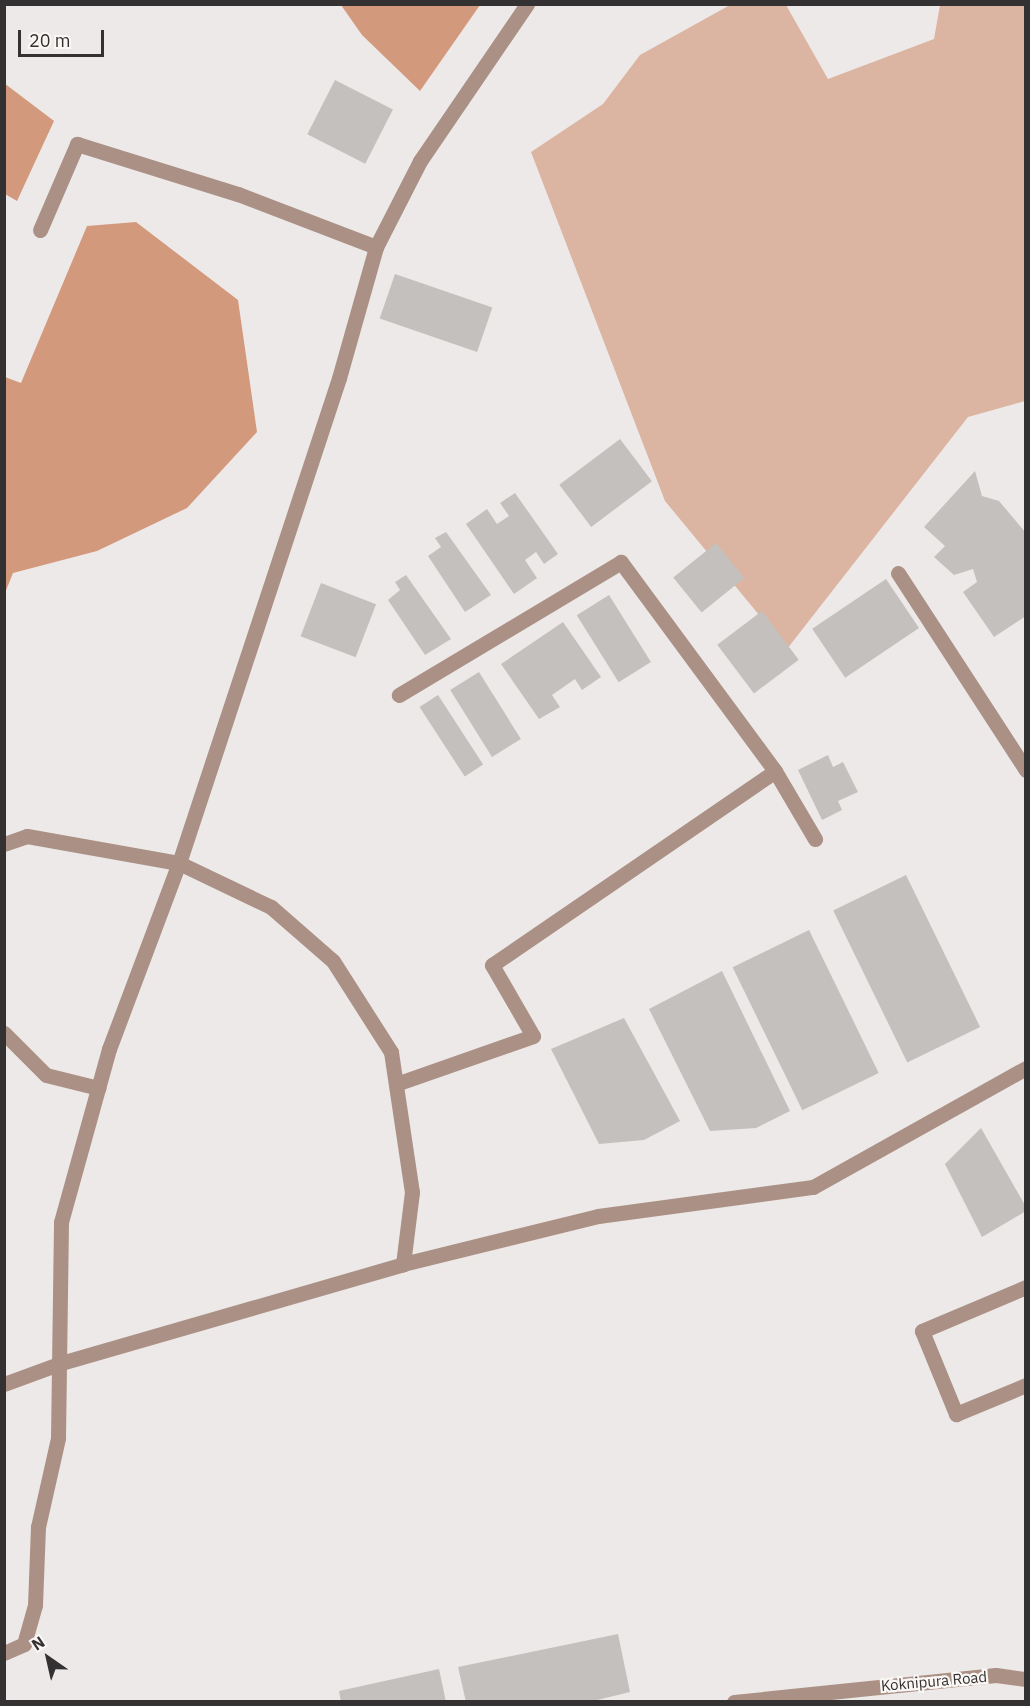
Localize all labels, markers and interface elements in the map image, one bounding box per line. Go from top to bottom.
scale bar [21,18,106,56]
text: 20 m [29,29,71,52]
north arrow [18,1628,78,1688]
text: N [28,1632,48,1655]
street label: Koknipura Road [880,1667,988,1695]

